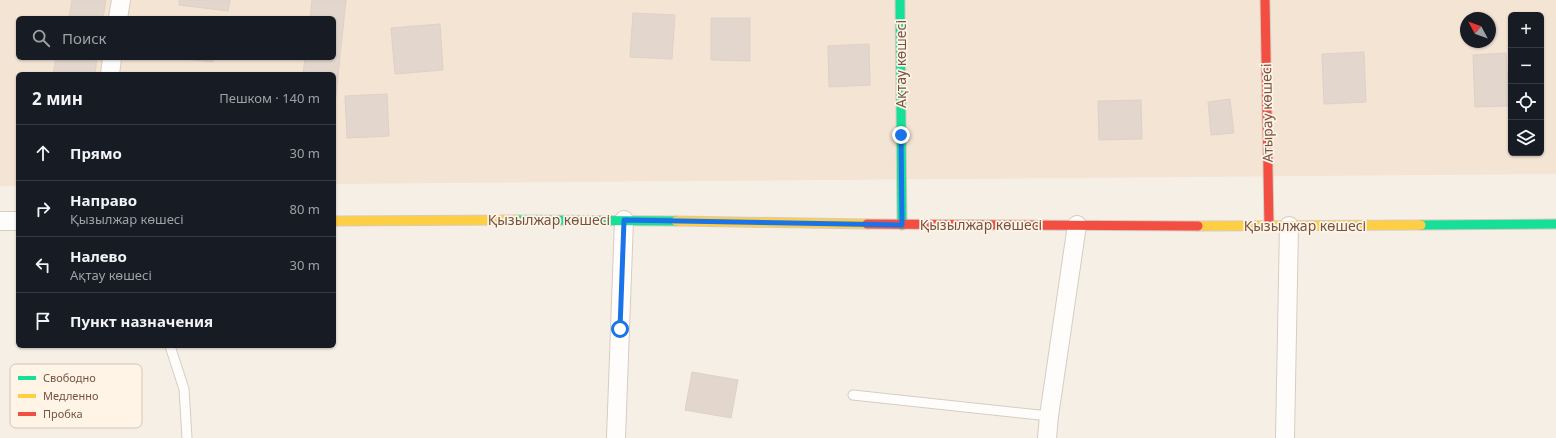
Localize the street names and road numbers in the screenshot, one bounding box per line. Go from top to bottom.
street label: Ақтау көшесі [891,20,910,108]
street label: Атырау көшесі [1256,63,1277,163]
street label: Қызылжар көшесі [488,210,610,229]
street label: Қызылжар көшесі [920,215,1042,234]
street label: Қызылжар көшесі [1244,216,1366,235]

